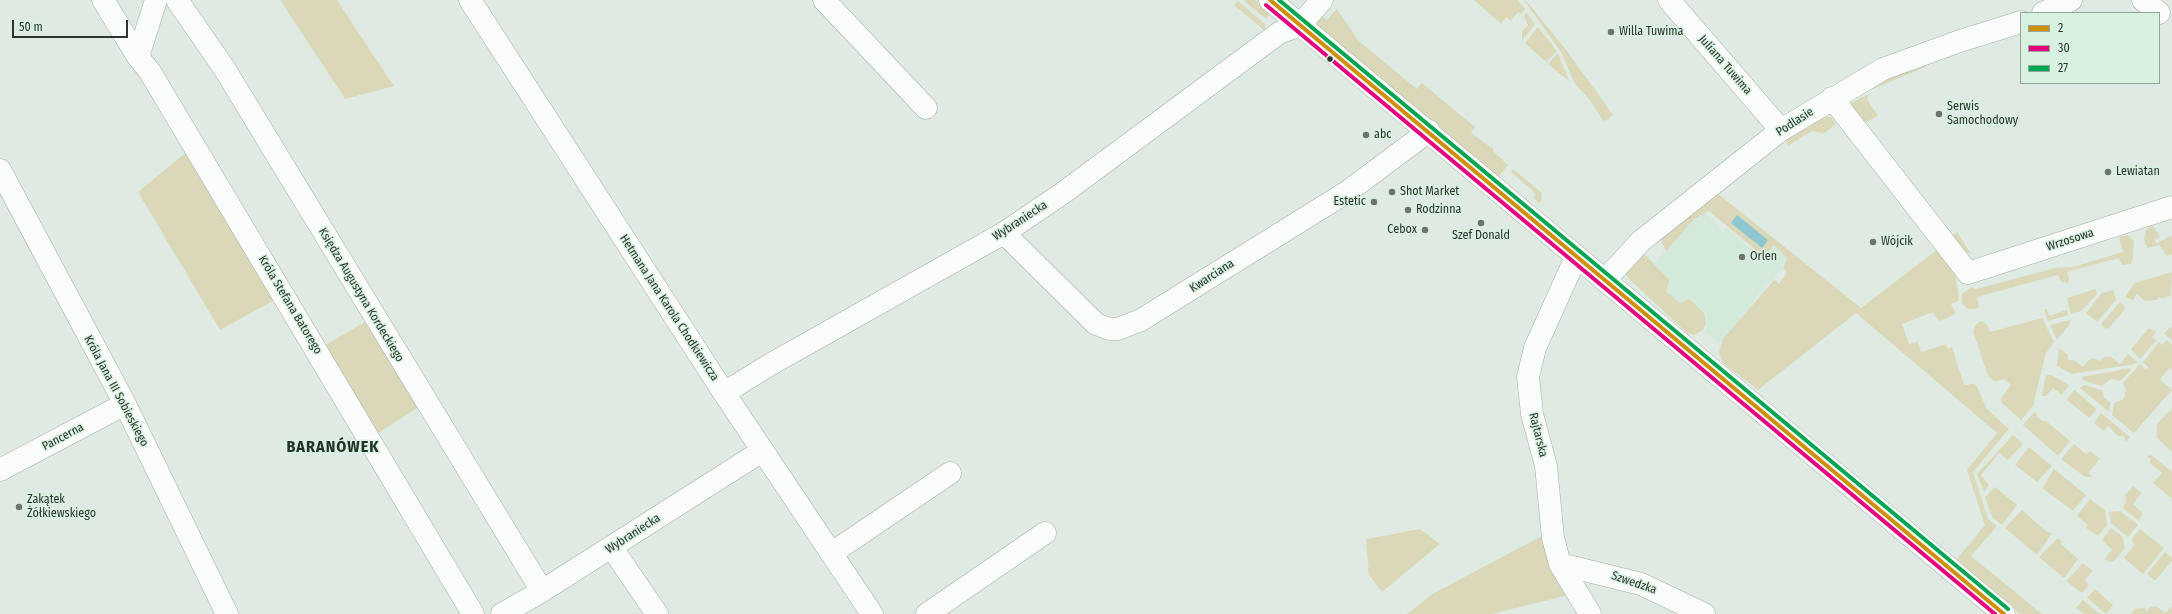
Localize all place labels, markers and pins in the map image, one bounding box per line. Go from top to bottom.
place label: Willa Tuwima [1619,25,1683,39]
marker: Willa Tuwima [1606,27,1616,37]
unlabelled marker [1325,54,1335,64]
place label: Serwis Samochodowy [1947,100,2018,128]
marker: Serwis Samochodowy [1934,109,1944,119]
place label: abc [1374,128,1391,142]
marker: abc [1361,130,1371,140]
place label: Lewiatan [2116,165,2160,179]
marker: Lewiatan [2103,167,2113,177]
place label: Shot Market [1400,185,1459,199]
marker: Shot Market [1387,187,1397,197]
place label: Estetic [1334,195,1366,209]
marker: Estetic [1369,197,1379,207]
place label: Rodzinna [1416,203,1461,217]
marker: Rodzinna [1403,205,1413,215]
marker: Szef Donald [1476,218,1486,228]
place label: Cebox [1387,223,1417,237]
marker: Cebox [1420,225,1430,235]
place label: Szef Donald [1452,229,1510,243]
place label: Wójcik [1881,235,1913,249]
marker: Wójcik [1868,237,1878,247]
place label: Orlen [1750,250,1777,264]
marker: Orlen [1737,252,1747,262]
place label: Zakątek Żółkiewskiego [27,493,96,521]
marker: Zakątek Żółkiewskiego [14,502,24,512]

